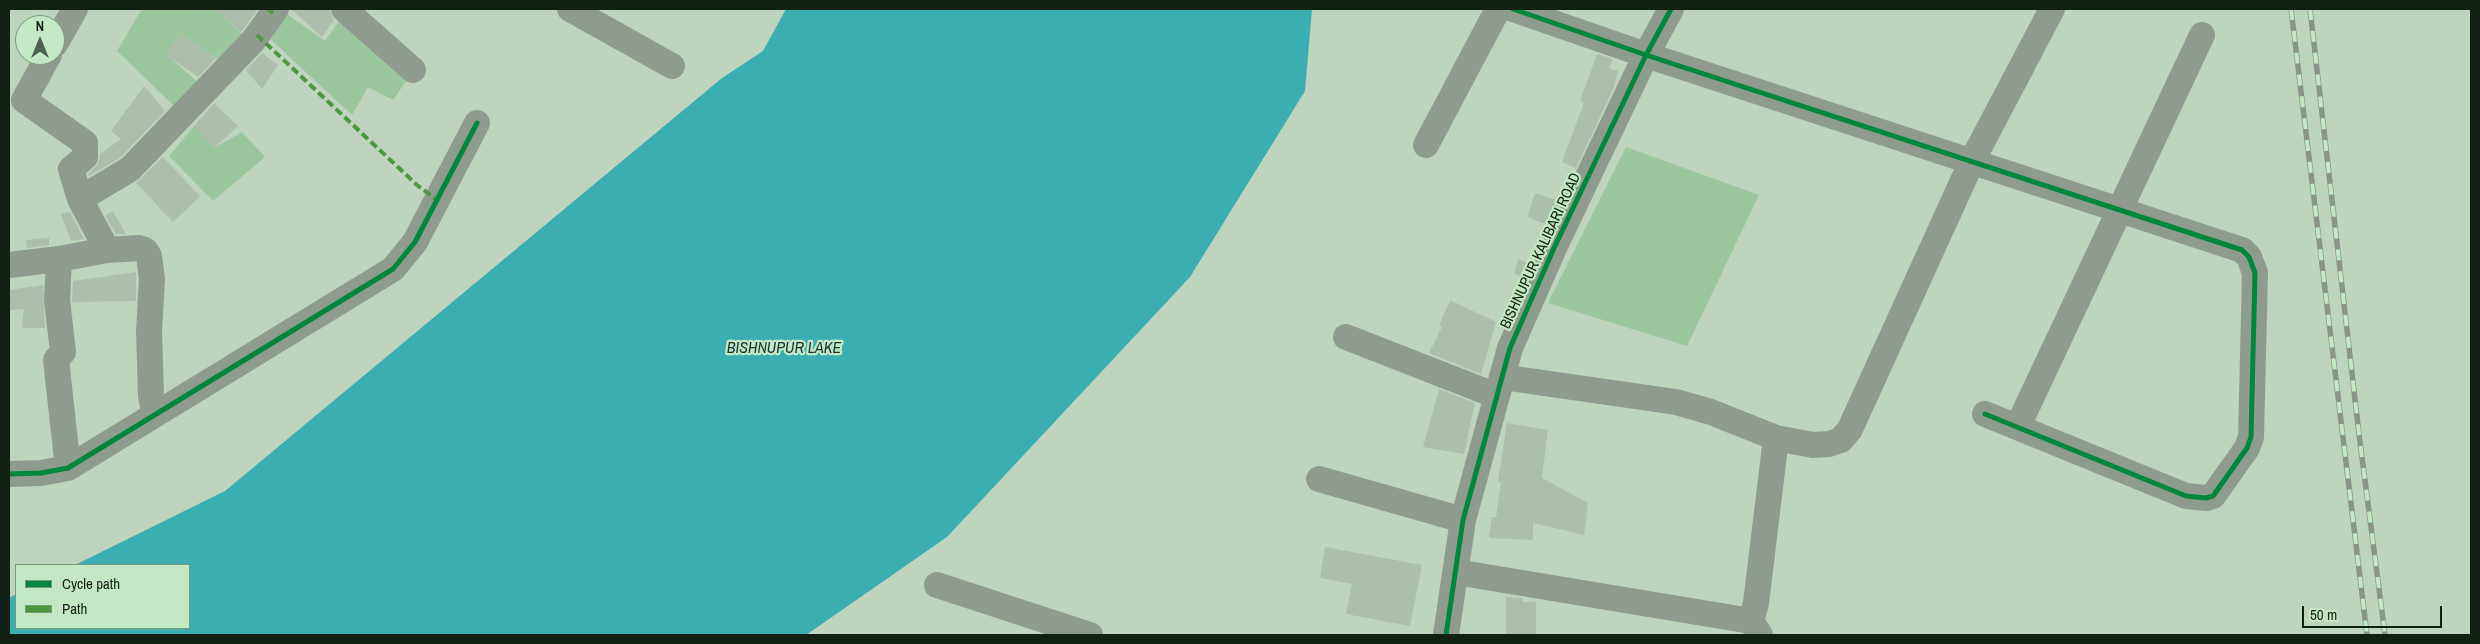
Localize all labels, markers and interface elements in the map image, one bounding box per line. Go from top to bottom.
north arrow [15,15,65,65]
text: N [36,17,44,35]
street label: BISHNUPUR KALIBARI ROAD [1497,170,1585,332]
water label: BISHNUPUR LAKE [727,339,841,359]
legend [15,564,190,629]
text: Cycle path [62,573,120,594]
scale bar [2305,596,2445,628]
text: Path [62,598,87,619]
text: 50 m [2310,604,2337,625]

